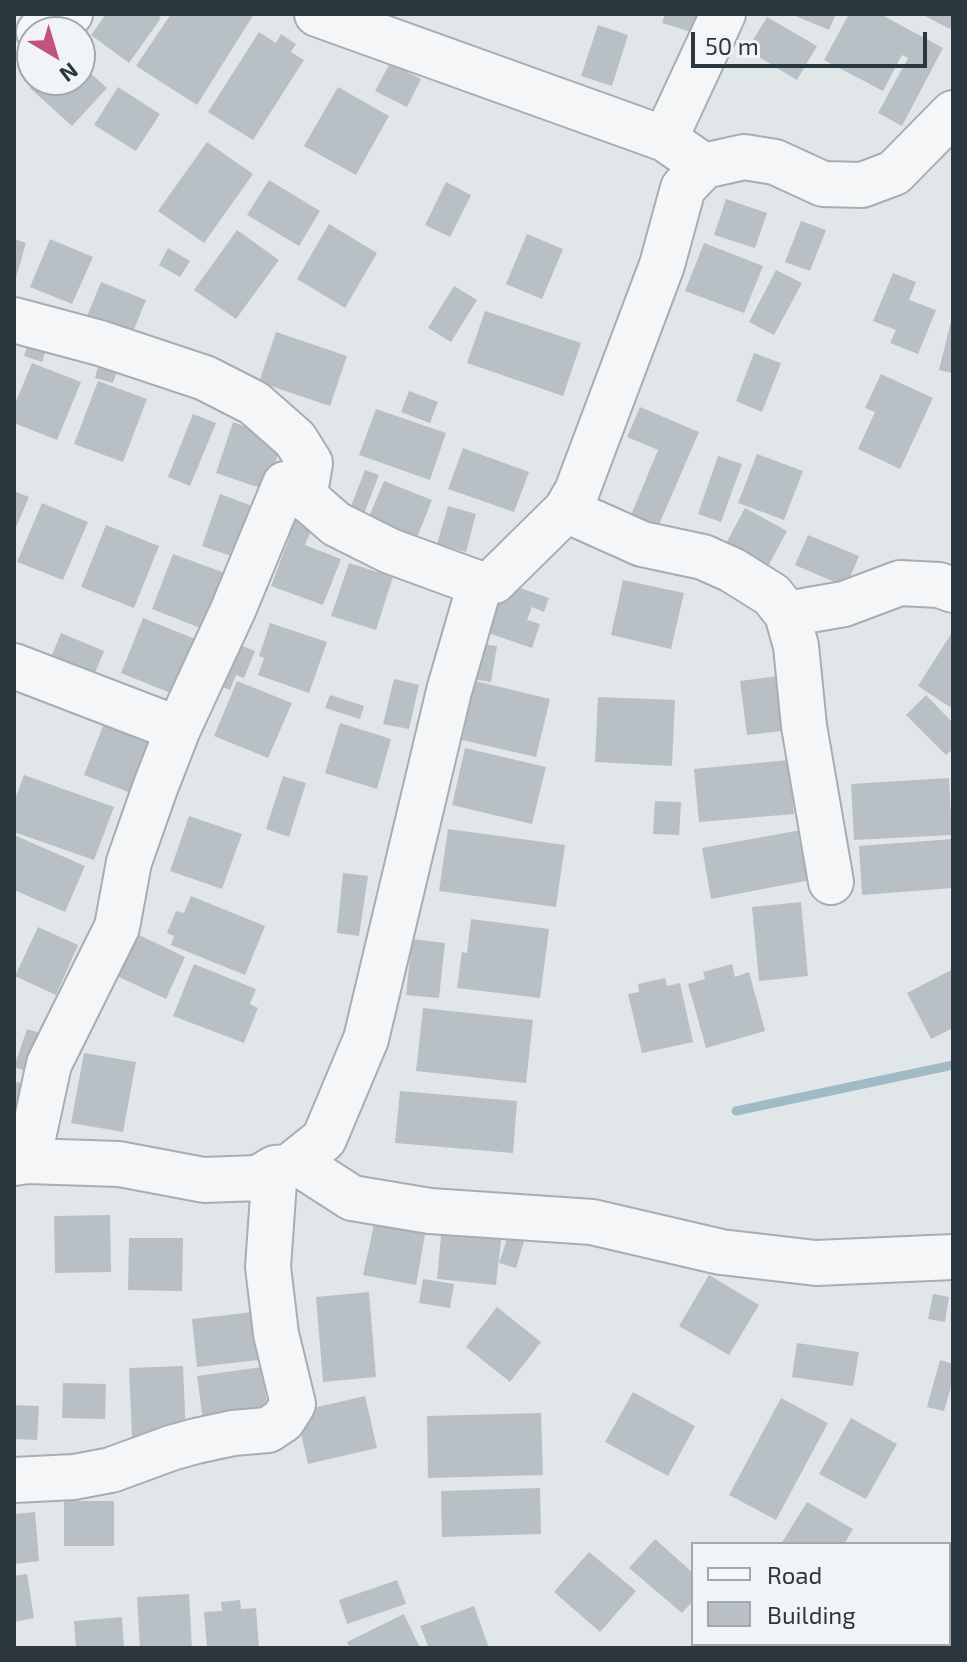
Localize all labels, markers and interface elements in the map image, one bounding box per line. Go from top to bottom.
north arrow [16,16,96,96]
scale bar [695,16,931,66]
text: 50 m [705,31,759,60]
text: N [55,58,84,88]
legend [691,1542,951,1646]
text: Road [767,1560,822,1589]
text: Building [767,1600,856,1629]

